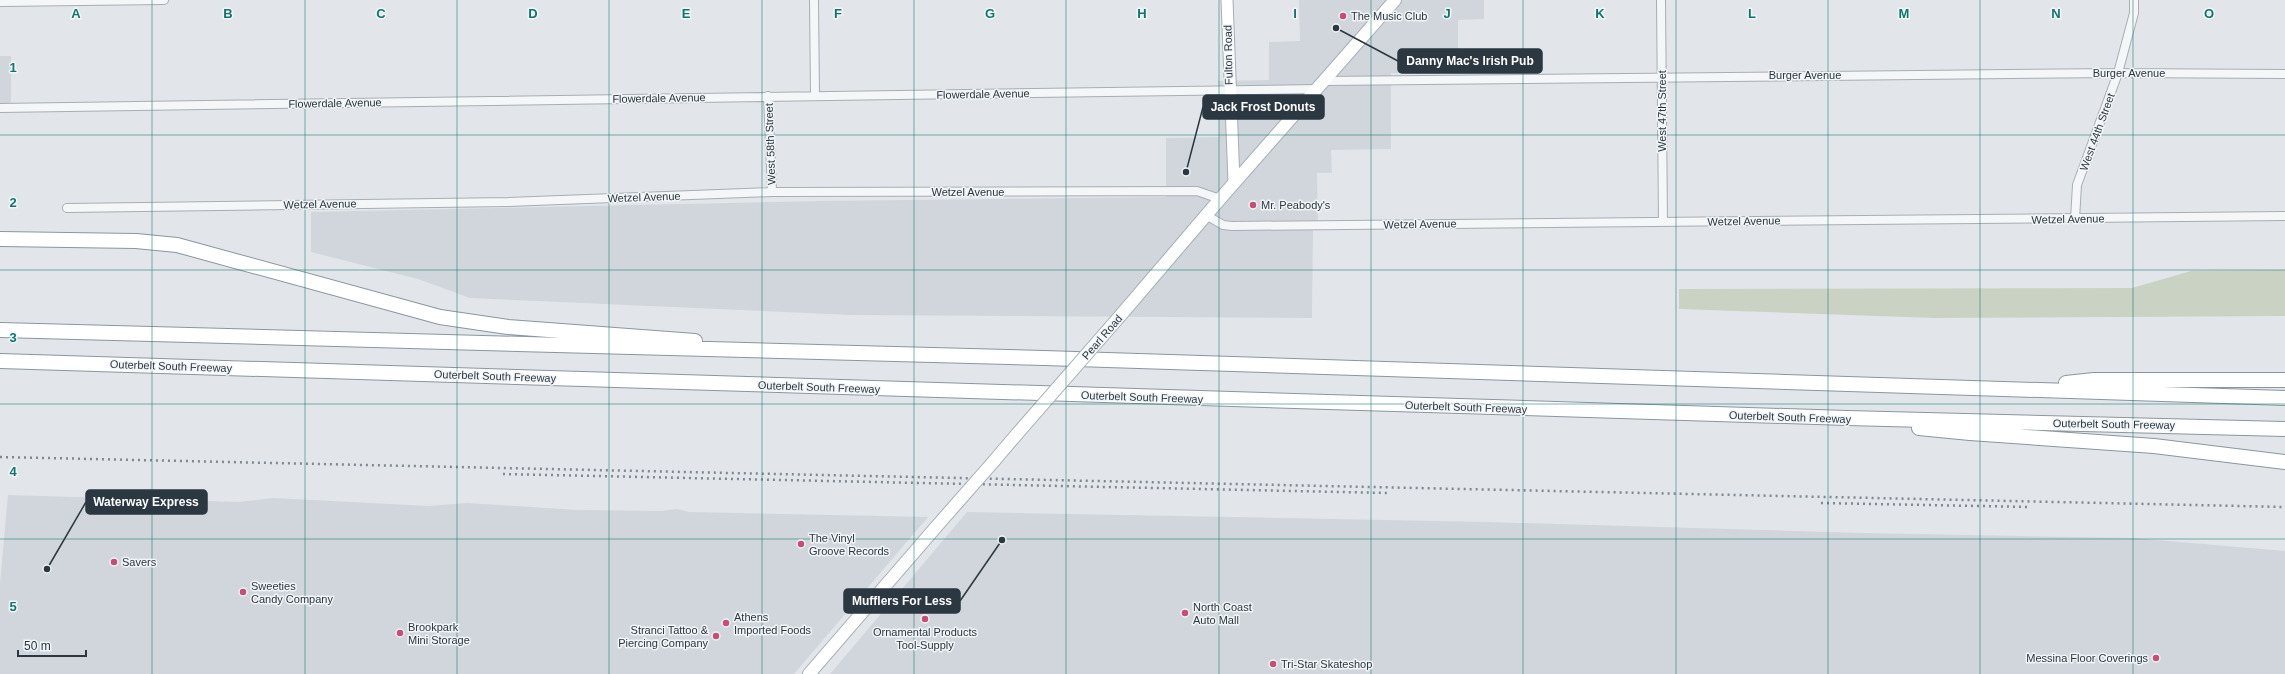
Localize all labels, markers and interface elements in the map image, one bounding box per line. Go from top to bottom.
text: A [71,6,81,21]
text: B [223,6,233,21]
text: C [376,6,386,21]
text: D [528,6,538,21]
text: E [682,6,691,21]
text: F [834,6,842,21]
text: G [985,6,995,21]
text: H [1137,6,1147,21]
text: I [1293,6,1297,21]
text: J [1443,6,1451,21]
text: K [1595,6,1605,21]
text: L [1748,6,1756,21]
text: M [1899,6,1909,21]
text: N [2051,6,2061,21]
text: O [2204,6,2214,21]
place label: The Music Club [1351,10,1427,22]
marker: The Music Club [1338,11,1348,21]
street label: Fulton Road [1221,25,1235,85]
callout: Danny Mac's Irish Pub [1398,49,1542,73]
text: Danny Mac's Irish Pub [1406,54,1534,68]
text: 1 [9,60,17,75]
street label: Burger Avenue [2093,67,2165,79]
street label: Burger Avenue [1769,69,1841,81]
street label: West 47th Street [1656,70,1668,152]
street label: Flowerdale Avenue [936,87,1030,101]
street label: Flowerdale Avenue [612,91,706,105]
street label: West 44th Street [2077,92,2117,172]
callout: Jack Frost Donuts [1203,95,1324,119]
street label: Flowerdale Avenue [288,96,382,110]
text: Jack Frost Donuts [1211,100,1316,114]
street label: West 58th Street [763,103,777,185]
street label: Wetzel Avenue [932,186,1004,198]
street label: Wetzel Avenue [607,190,681,204]
text: 2 [9,195,17,210]
street label: Wetzel Avenue [283,197,357,211]
place label: Mr. Peabody's [1261,199,1331,211]
marker: Mr. Peabody's [1248,200,1258,210]
street label: Wetzel Avenue [2031,212,2105,226]
street label: Wetzel Avenue [1707,214,1781,228]
street label: Wetzel Avenue [1383,217,1457,231]
street label: Pearl Road [1079,312,1125,362]
text: 3 [9,330,17,345]
street label: Outerbelt South Freeway [110,358,233,374]
street label: Outerbelt South Freeway [434,368,557,384]
street label: Outerbelt South Freeway [758,379,881,395]
street label: Outerbelt South Freeway [1081,389,1204,405]
street label: Outerbelt South Freeway [1405,399,1528,415]
street label: Outerbelt South Freeway [1729,409,1852,425]
street label: Outerbelt South Freeway [2053,417,2176,431]
text: 4 [9,464,17,479]
callout: Waterway Express [86,490,207,514]
text: Waterway Express [93,495,199,509]
place label: The Vinyl Groove Records [809,532,890,557]
marker: The Vinyl Groove Records [796,539,806,549]
place label: Savers [122,556,157,568]
marker: Savers [109,557,119,567]
place label: Sweeties Candy Company [251,580,333,605]
marker: Sweeties Candy Company [238,587,248,597]
callout: Mufflers For Less [844,589,960,613]
text: Mufflers For Less [852,594,952,608]
text: 5 [9,599,17,614]
place label: North Coast Auto Mall [1193,601,1252,626]
marker: North Coast Auto Mall [1180,608,1190,618]
place label: Athens Imported Foods [734,611,812,636]
marker: Ornamental Products Tool-Supply [920,614,930,624]
marker: Athens Imported Foods [721,618,731,628]
place label: Brookpark Mini Storage [408,621,470,646]
place label: Stranci Tattoo & Piercing Company [618,624,709,649]
place label: Ornamental Products Tool-Supply [873,626,977,651]
marker: Brookpark Mini Storage [395,628,405,638]
marker: Stranci Tattoo & Piercing Company [711,631,721,641]
scale bar [18,632,86,658]
text: 50 m [24,639,51,653]
place label: Messina Floor Coverings [2026,652,2148,664]
marker: Messina Floor Coverings [2151,653,2161,663]
place label: Tri-Star Skateshop [1281,658,1372,670]
marker: Tri-Star Skateshop [1268,659,1278,669]

